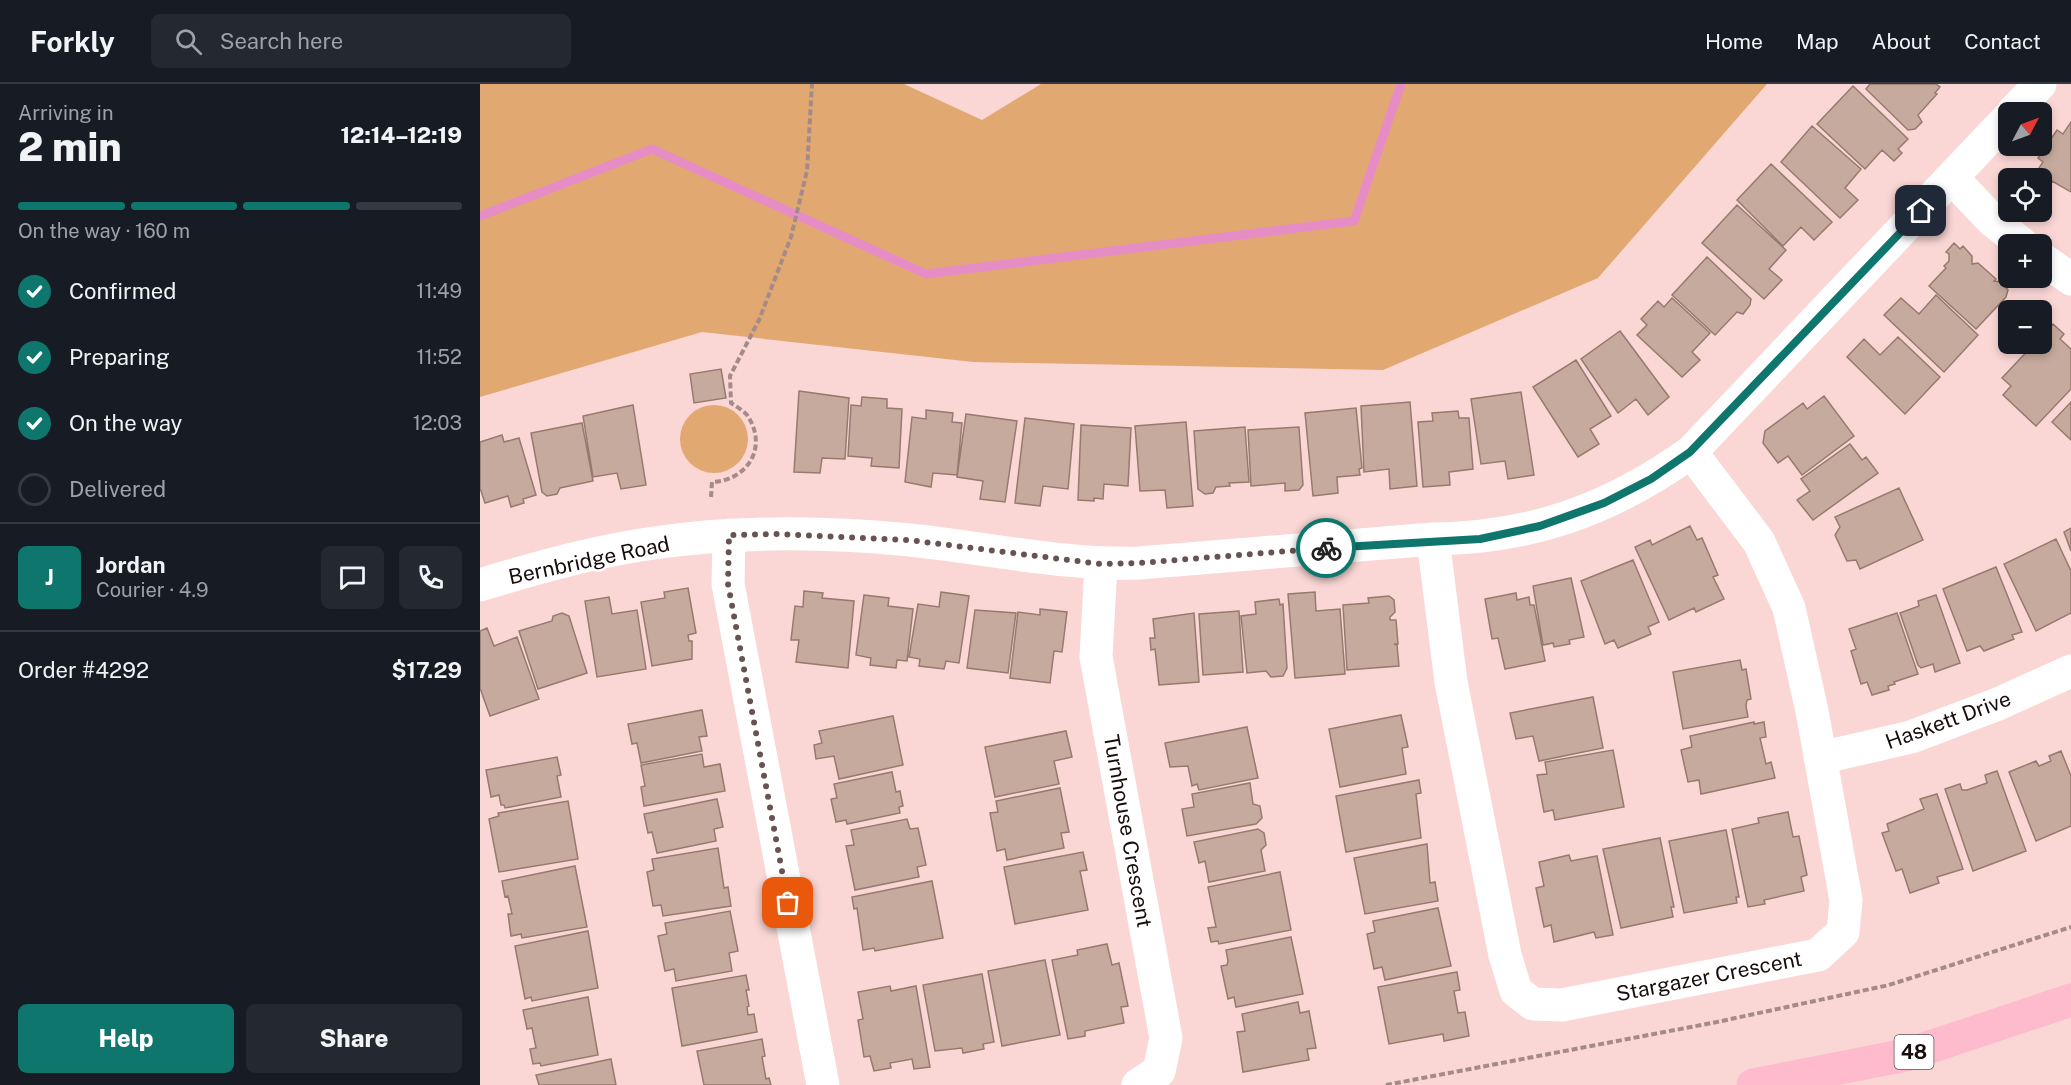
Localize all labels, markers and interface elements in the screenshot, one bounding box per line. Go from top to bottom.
search box [151,14,571,68]
text: Forkly [30,25,115,58]
icon: search [172,25,205,58]
text: Search here [220,28,343,54]
text: Home [1705,29,1763,54]
text: Map [1796,29,1839,54]
text: About [1872,29,1931,54]
text: Contact [1964,29,2041,54]
text: Arriving in [18,101,113,125]
north arrow [1998,102,2052,156]
map controls [1998,102,2052,354]
text: 12:14–12:19 [340,122,462,148]
text: 2 min [18,124,122,170]
button: locate [1998,168,2052,222]
pin [1895,185,1946,236]
icon: home [1904,194,1937,227]
text: On the way · 160 m [18,219,190,243]
button: + [1998,234,2052,288]
icon: check [18,275,51,308]
text: Confirmed [69,278,176,304]
text: 11:49 [416,279,462,303]
button: − [1998,300,2052,354]
icon: check [18,341,51,374]
text: Preparing [69,344,170,370]
text: 11:52 [416,345,462,369]
icon: check [18,407,51,440]
text: On the way [69,410,182,436]
text: 12:03 [413,411,462,435]
text: Delivered [69,476,166,502]
courier [1296,518,1356,578]
street label: Bernbridge Road [506,531,672,589]
icon: bike [1310,532,1343,565]
button: chat [321,546,384,609]
button: phone [399,546,462,609]
text: Jordan [96,552,165,578]
text: J [45,564,54,590]
text: Courier · 4.9 [96,578,208,602]
text: Order #4292 [18,657,149,683]
text: $17.29 [392,657,462,683]
street label: Haskett Drive [1882,686,2014,754]
street label: Turnhouse Crescent [1099,733,1157,929]
pin [762,877,813,928]
icon: bag [771,886,804,919]
street label: Stargazer Crescent [1614,946,1804,1006]
button: Help [18,1004,234,1073]
button: Share [246,1004,462,1073]
road number: 48 [1894,1035,1934,1069]

